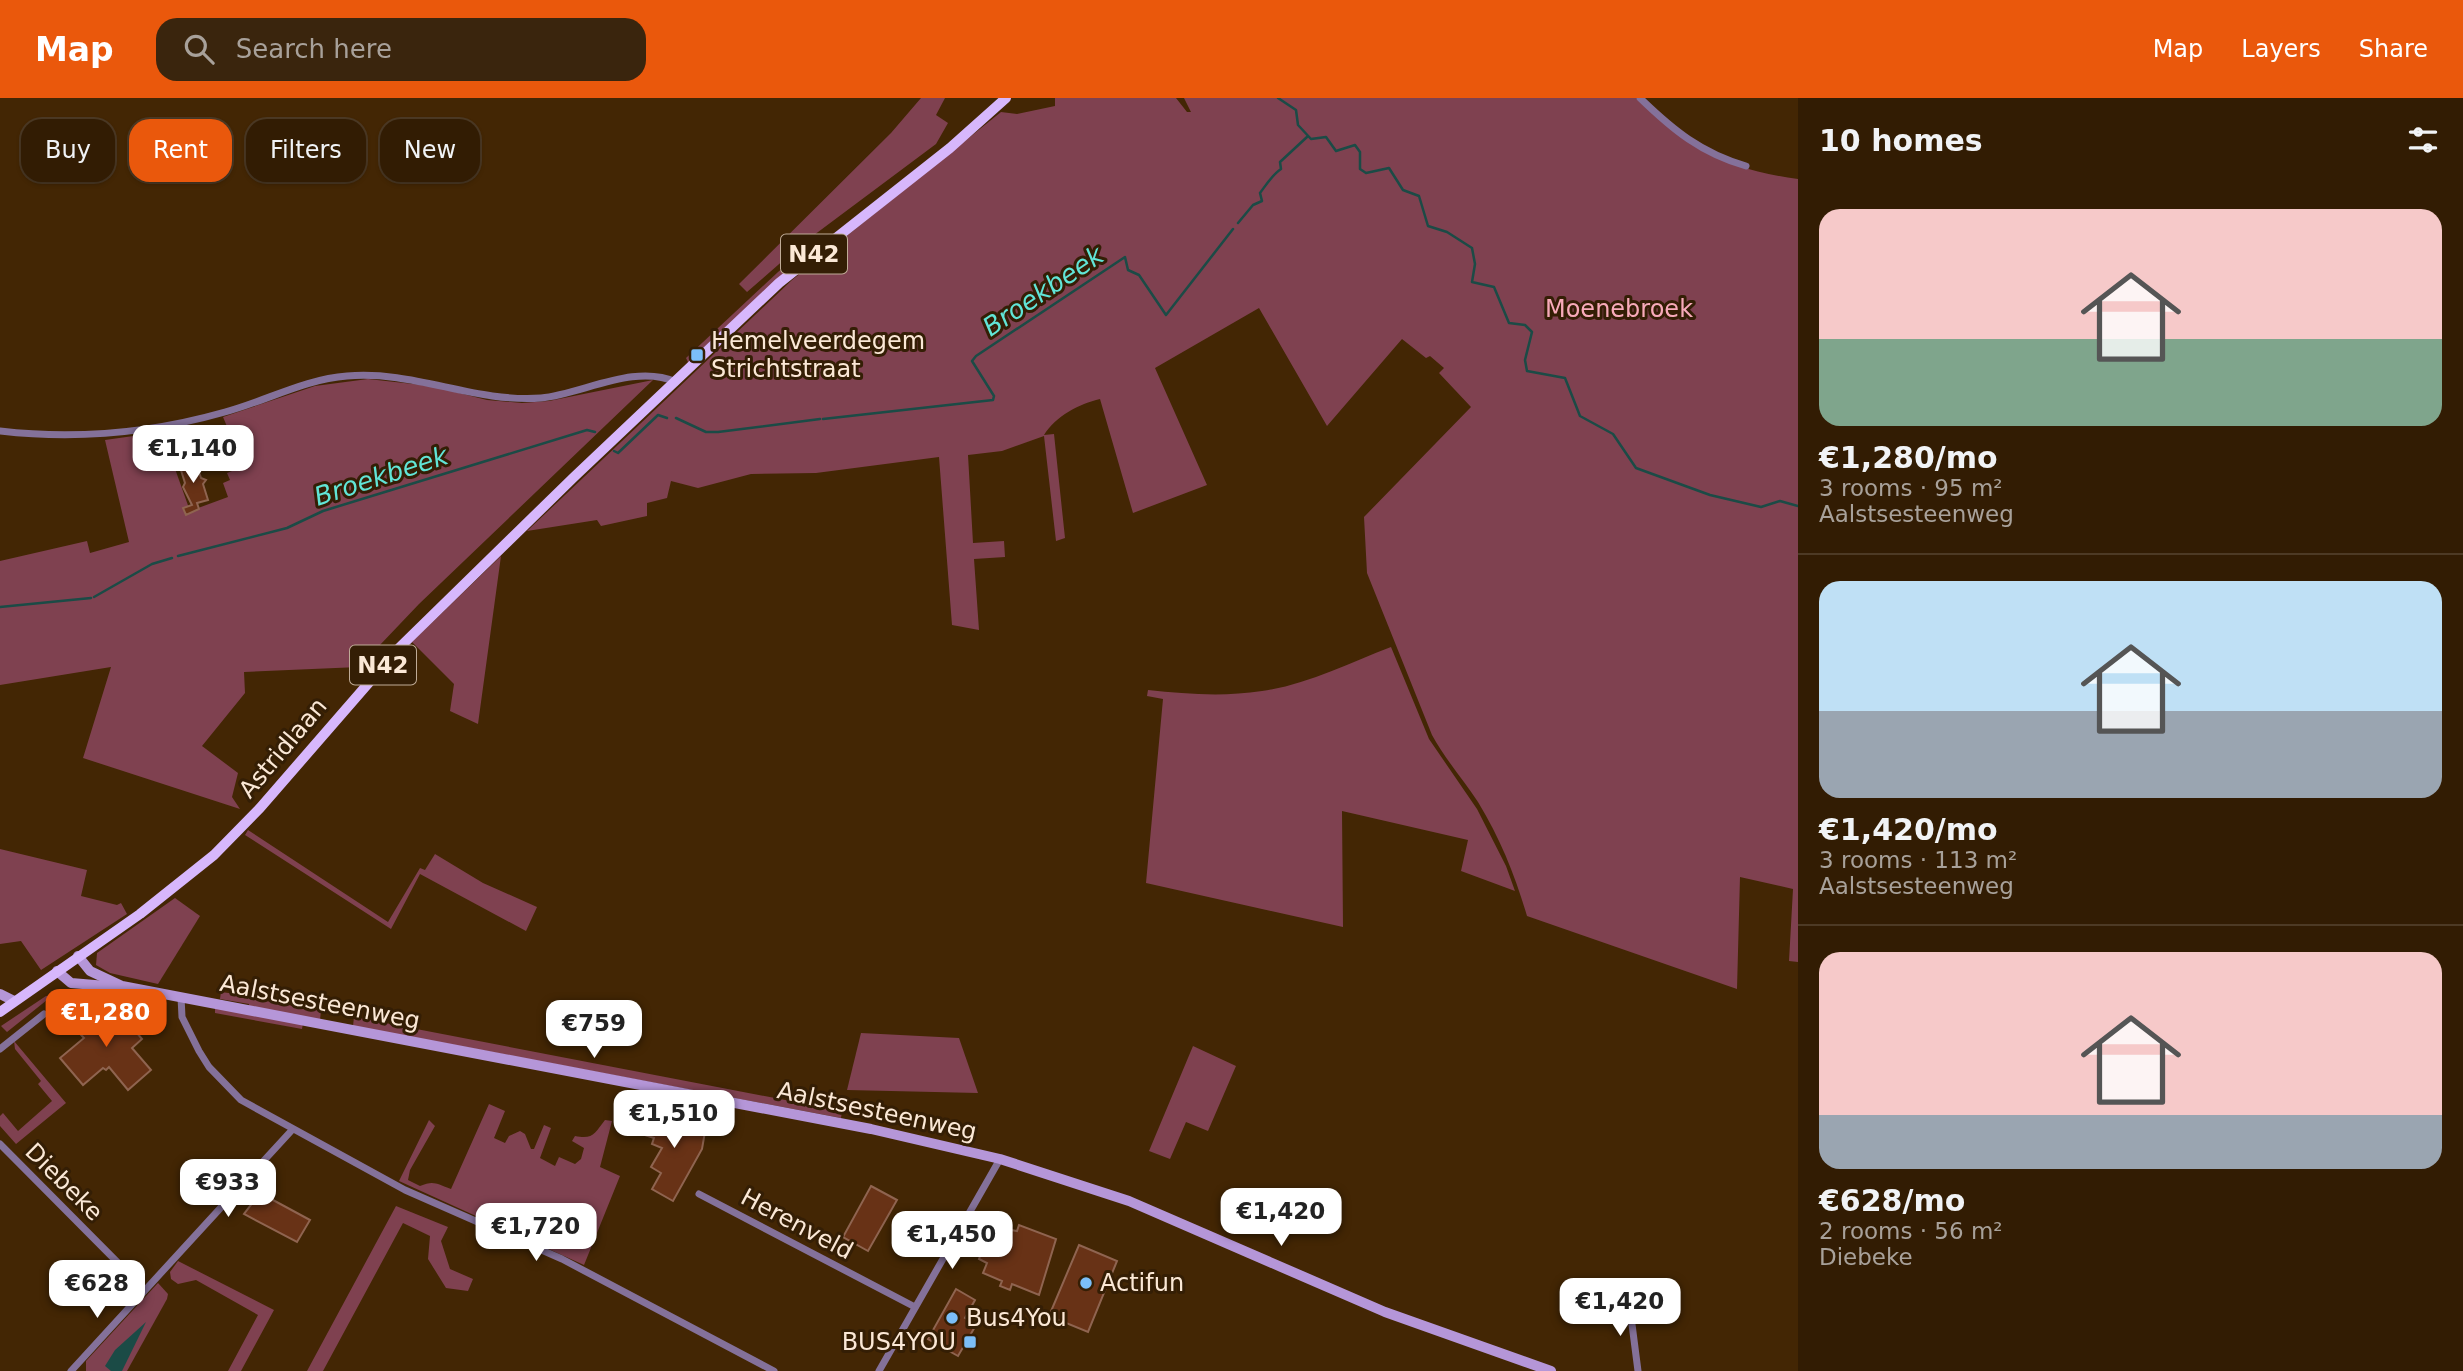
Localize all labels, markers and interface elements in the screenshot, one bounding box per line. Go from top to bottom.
search box [156,18,646,81]
text: Map [35,30,114,69]
icon: search [180,30,218,68]
text: Search here [236,34,392,64]
text: Map [2153,35,2203,63]
text: Layers [2241,35,2321,63]
text: Share [2359,35,2428,63]
chip: Buy [21,119,115,182]
chip: Rent [129,119,232,182]
chip: Filters [246,119,366,182]
chip: New [380,119,480,182]
icon: filters [2404,121,2442,159]
text: 10 homes [1819,123,1983,158]
road number: N42 [781,234,847,274]
water label: Broekbeek [977,239,1110,342]
icon: home [2068,254,2194,380]
park label: Moenebroek [1545,295,1693,323]
place label: Hemelveerdegem Strichtstraat [711,327,925,383]
marker: Hemelveerdegem Strichtstraat [689,347,705,363]
pin: €1,140 [136,426,250,485]
text: €1,140 [149,435,237,461]
water label: Broekbeek [310,440,453,512]
text: €1,280/mo [1819,440,1998,475]
text: 3 rooms · 95 m² [1819,475,2003,501]
text: Aalstsesteenweg [1819,501,2014,527]
icon: home [2068,626,2194,752]
road number: N42 [350,646,416,684]
street label: Astridlaan [233,692,333,804]
text: €1,420/mo [1819,812,1998,847]
text: 3 rooms · 113 m² [1819,847,2017,873]
text: Aalstsesteenweg [1819,873,2014,899]
street label: Aalstsesteenweg [218,969,422,1035]
pin: €1,280 [49,990,163,1049]
icon: home [2068,997,2194,1123]
text: €1,280 [62,999,150,1025]
pin: €759 [553,1000,635,1060]
text: €759 [562,1010,626,1036]
street label: Aalstsesteenweg [775,1076,979,1146]
pin: €1,510 [617,1090,731,1150]
text: €1,510 [630,1100,718,1126]
street label: Diebeke [20,1138,108,1226]
pin: €933 [187,1160,269,1219]
text: €933 [196,1169,260,1195]
street label: Herenveld [736,1183,858,1265]
text: €628/mo [1819,1183,1965,1218]
pin: €1,420 [1224,1188,1338,1248]
text: €1,420 [1237,1198,1325,1224]
pin: €1,720 [479,1204,593,1263]
pin: €1,450 [895,1212,1009,1271]
text: €1,720 [492,1213,580,1239]
text: 2 rooms · 56 m² [1819,1218,2003,1244]
text: €1,450 [908,1221,996,1247]
text: Diebeke [1819,1244,1913,1270]
pin: €628 [56,1260,138,1320]
place label: Actifun [1100,1269,1184,1297]
text: €628 [65,1270,129,1296]
marker: Actifun [1078,1275,1094,1291]
pin: €1,420 [1563,1278,1677,1338]
text: €1,420 [1576,1288,1664,1314]
place label: Bus4You [966,1304,1067,1332]
marker: Bus4You [944,1310,960,1326]
place label: BUS4YOU [842,1328,956,1356]
marker: BUS4YOU [962,1334,978,1350]

